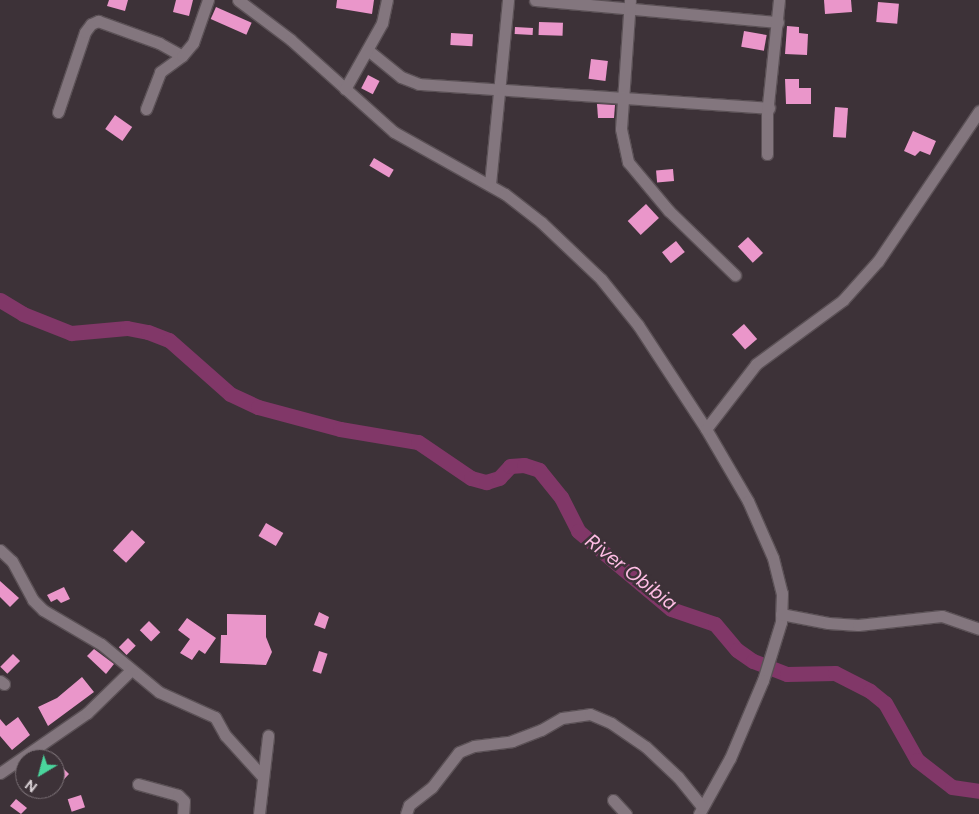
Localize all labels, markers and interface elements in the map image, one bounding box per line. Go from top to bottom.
water label: River Obibia [580,529,682,615]
north arrow [15,749,65,799]
text: N [22,776,41,796]

